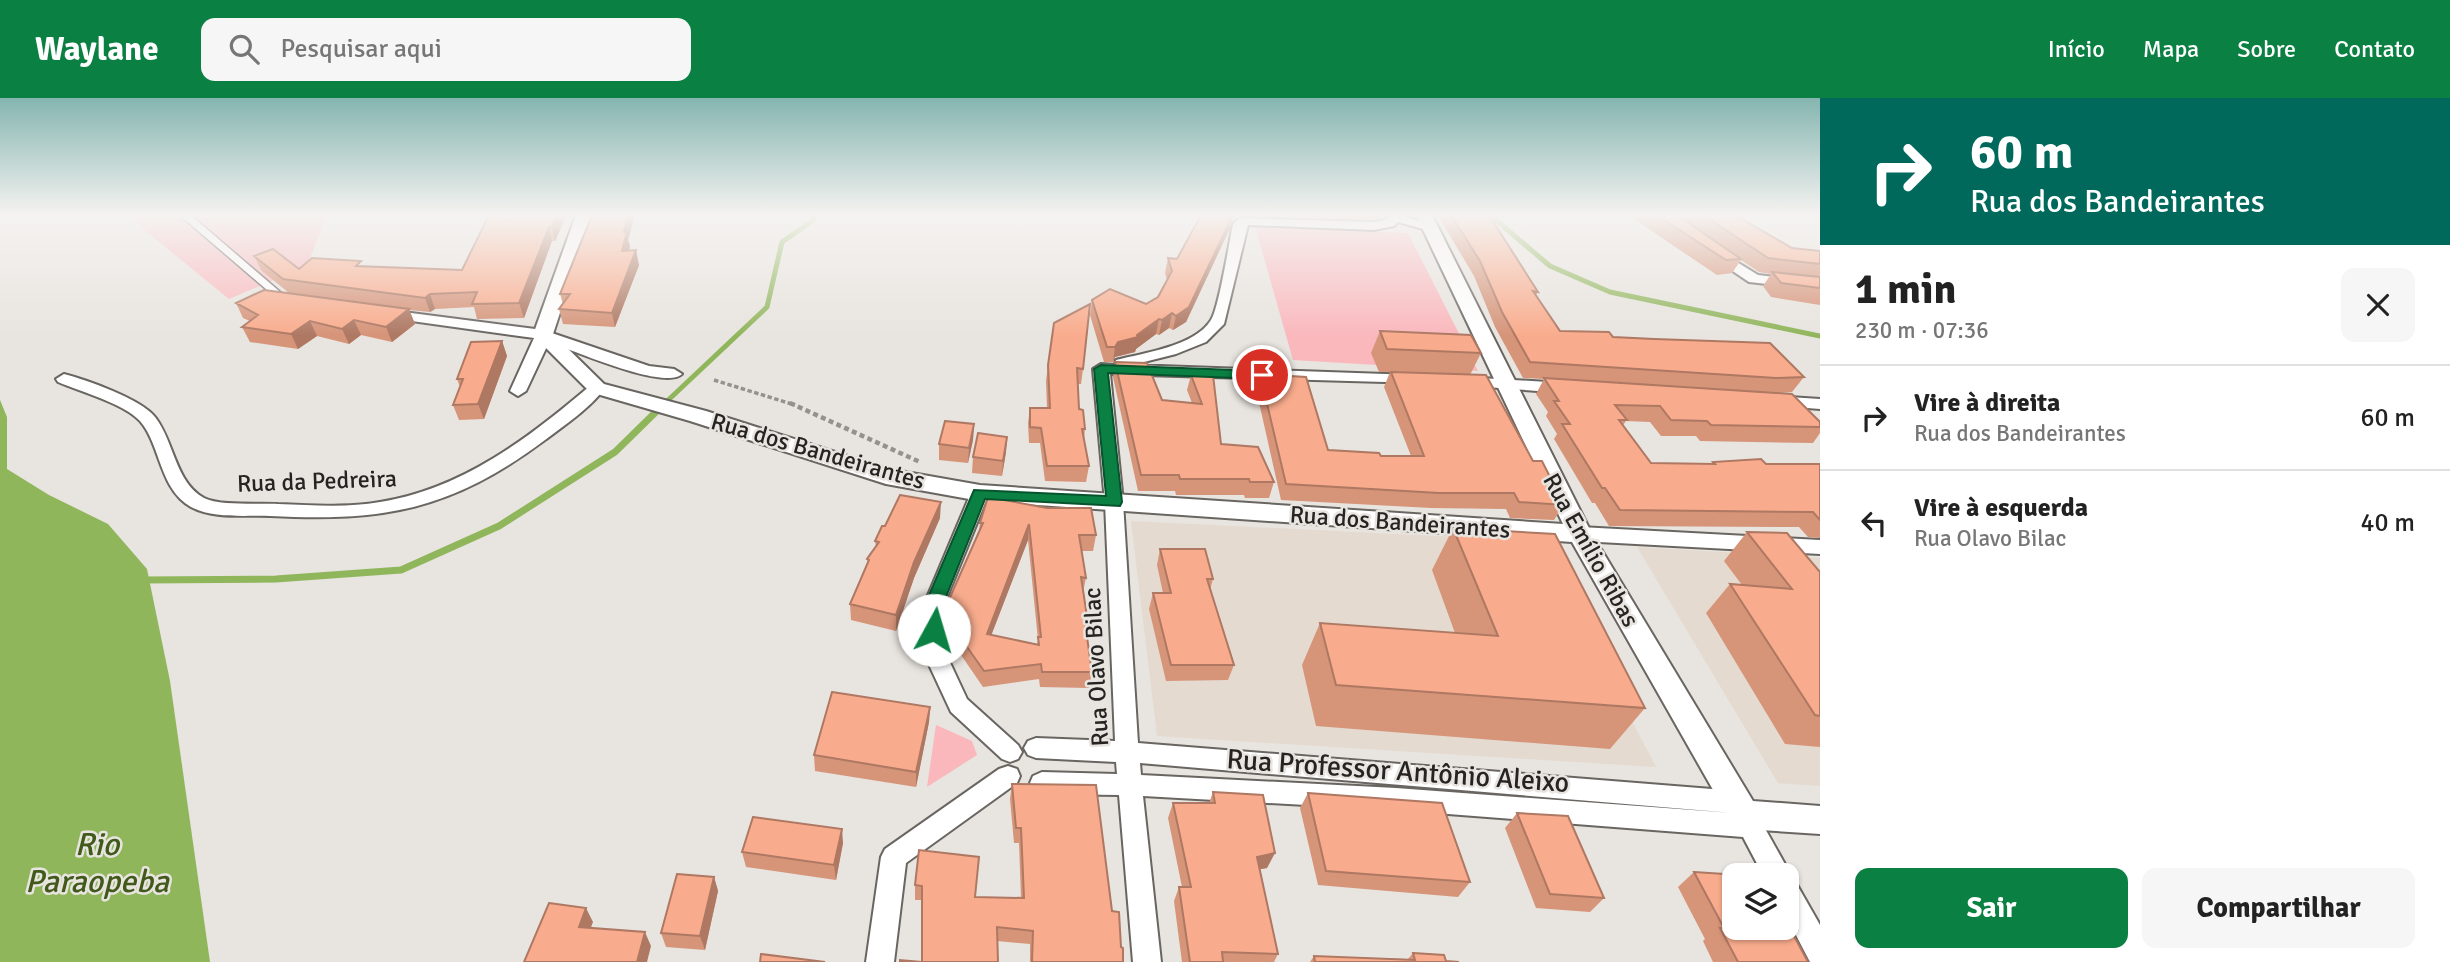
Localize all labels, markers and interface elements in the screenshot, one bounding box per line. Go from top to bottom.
search box [201,18,691,81]
text: Waylane [35,29,159,70]
icon: search [225,30,263,68]
text: Pesquisar aqui [281,33,442,65]
text: Início [2048,34,2105,64]
text: Mapa [2143,34,2199,64]
text: Sobre [2237,34,2296,64]
text: Contato [2334,34,2415,64]
text: 60 m [1970,122,2073,182]
icon: right [1855,126,1946,217]
text: Rua dos Bandeirantes [1970,182,2265,221]
text: 1 min [1855,264,1956,315]
button: close [2341,268,2415,342]
text: 230 m · 07:36 [1855,316,1989,345]
pin [1232,345,1292,405]
icon: arrive [1243,356,1281,394]
text: Vire à direita [1914,387,2060,419]
icon: right [1855,399,1893,437]
text: 60 m [2360,402,2415,434]
street label: Rua dos Bandeirantes [708,406,928,496]
text: Rua dos Bandeirantes [1914,419,2126,448]
street label: Rua da Pedreira [237,463,397,499]
street label: Rua Emílio Ribas [1536,468,1646,632]
text: Vire à esquerda [1914,492,2088,524]
street label: Rua dos Bandeirantes [1289,499,1511,545]
icon: left [1855,504,1893,542]
text: 40 m [2360,507,2415,539]
text: Rua Olavo Bilac [1914,524,2066,553]
street label: Rua Olavo Bilac [1077,587,1115,747]
position arrow [897,593,971,667]
street label: Rua Professor Antônio Aleixo [1226,742,1570,800]
water label: Rio Paraopeba [25,825,170,901]
map controls [1722,863,1799,940]
button: layers [1722,863,1799,940]
button: Sair [1855,868,2128,948]
button: Compartilhar [2142,868,2415,948]

